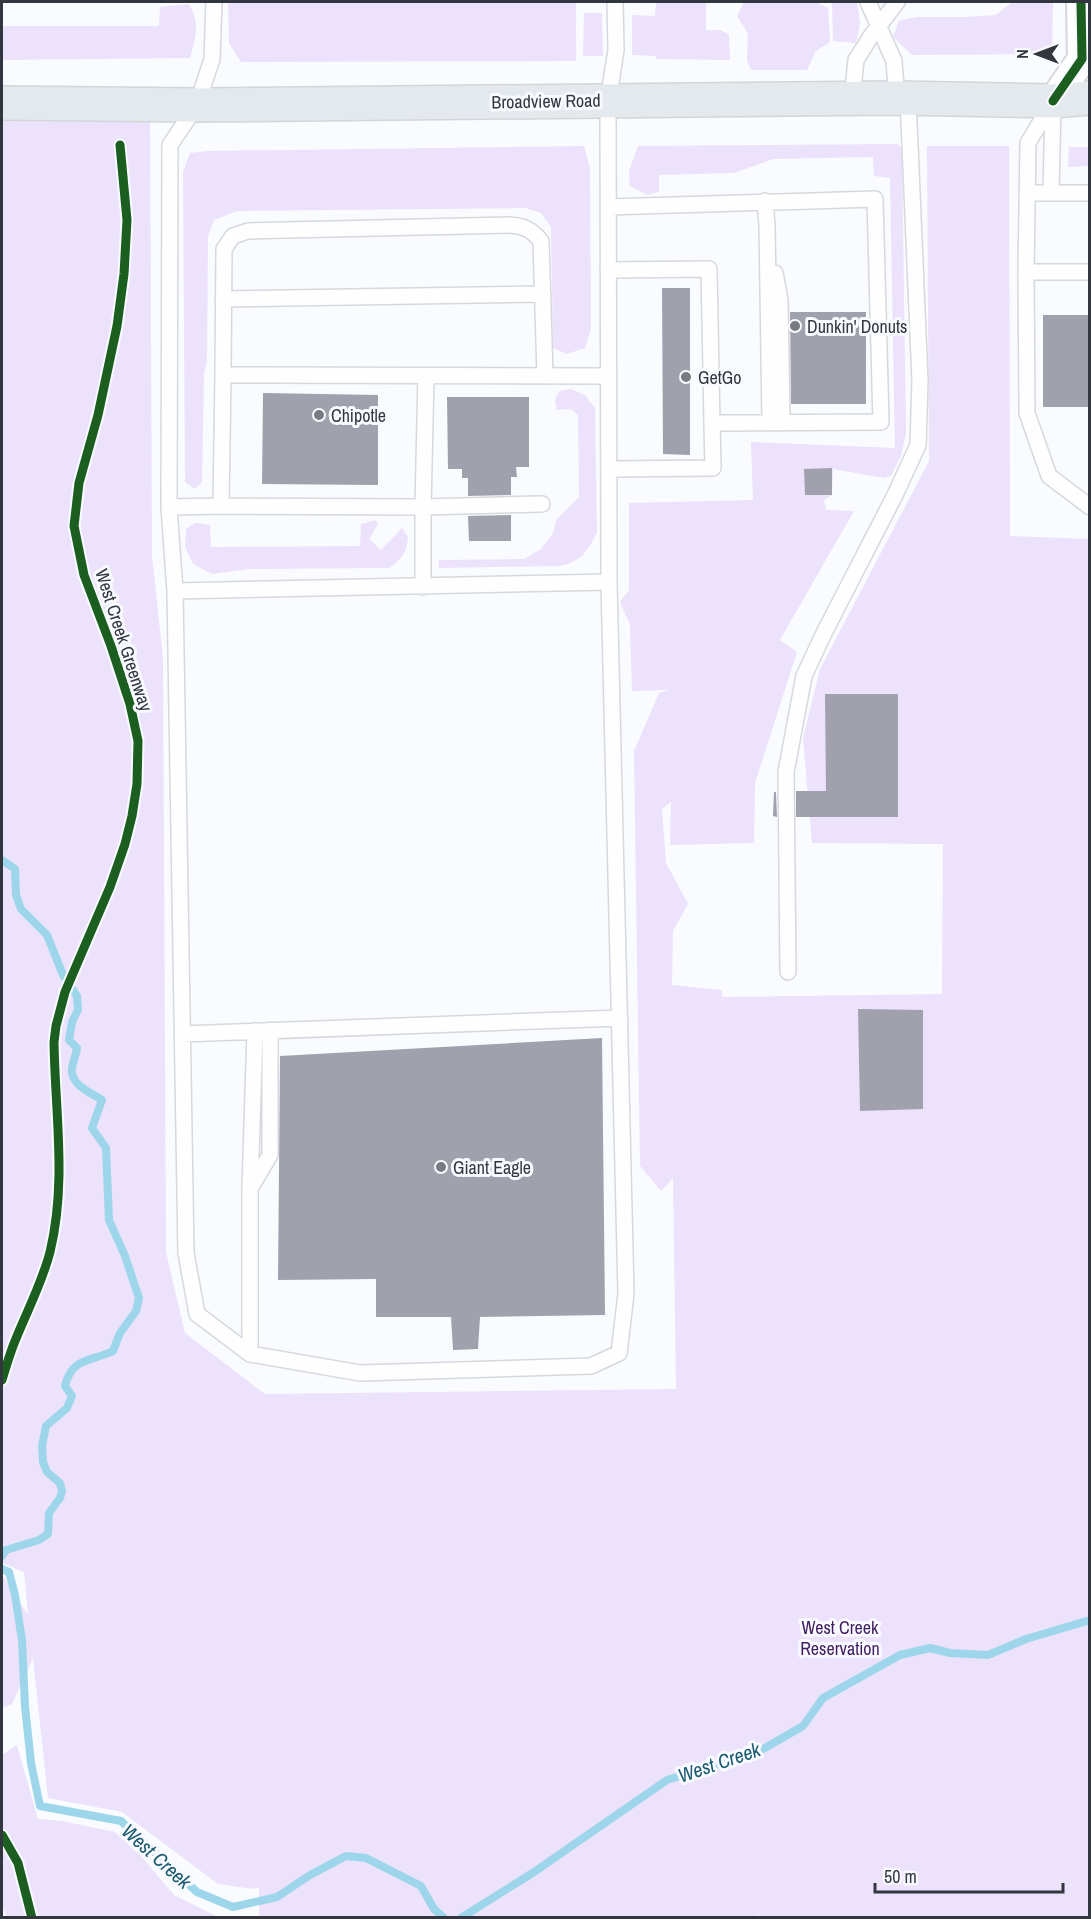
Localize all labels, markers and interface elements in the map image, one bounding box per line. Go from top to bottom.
north arrow [1007,24,1067,84]
text: N [1011,49,1033,59]
street label: Broadview Road [491,88,601,114]
place label: Dunkin' Donuts [807,314,907,339]
marker: Dunkin' Donuts [788,319,802,333]
place label: GetGo [698,365,742,390]
marker: GetGo [679,370,693,384]
place label: Chipotle [331,403,386,428]
marker: Chipotle [312,408,326,422]
street label: West Creek Greenway [89,566,159,715]
place label: Giant Eagle [453,1155,531,1180]
marker: Giant Eagle [434,1160,448,1174]
park label: West Creek Reservation [800,1615,880,1661]
water label: West Creek [674,1735,764,1789]
water label: West Creek [116,1817,198,1895]
scale bar [875,1856,1062,1894]
text: 50 m [884,1864,917,1889]

